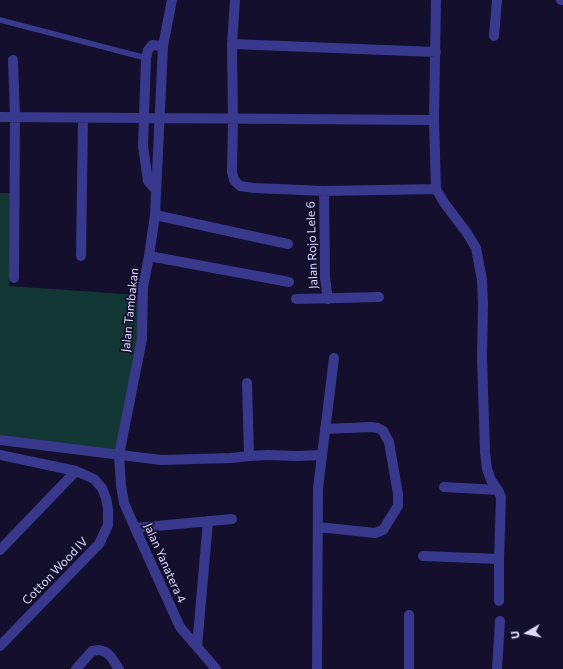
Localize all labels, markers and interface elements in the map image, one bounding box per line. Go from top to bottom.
street label: Jalan Rojo Lele 6 [303,201,321,289]
street label: Jalan Tambakan [118,267,142,353]
street label: Jalan Yanatera 4 [141,521,189,605]
street label: Cotton Wood IV [19,534,91,608]
north arrow [507,613,547,653]
text: U [508,630,522,640]

